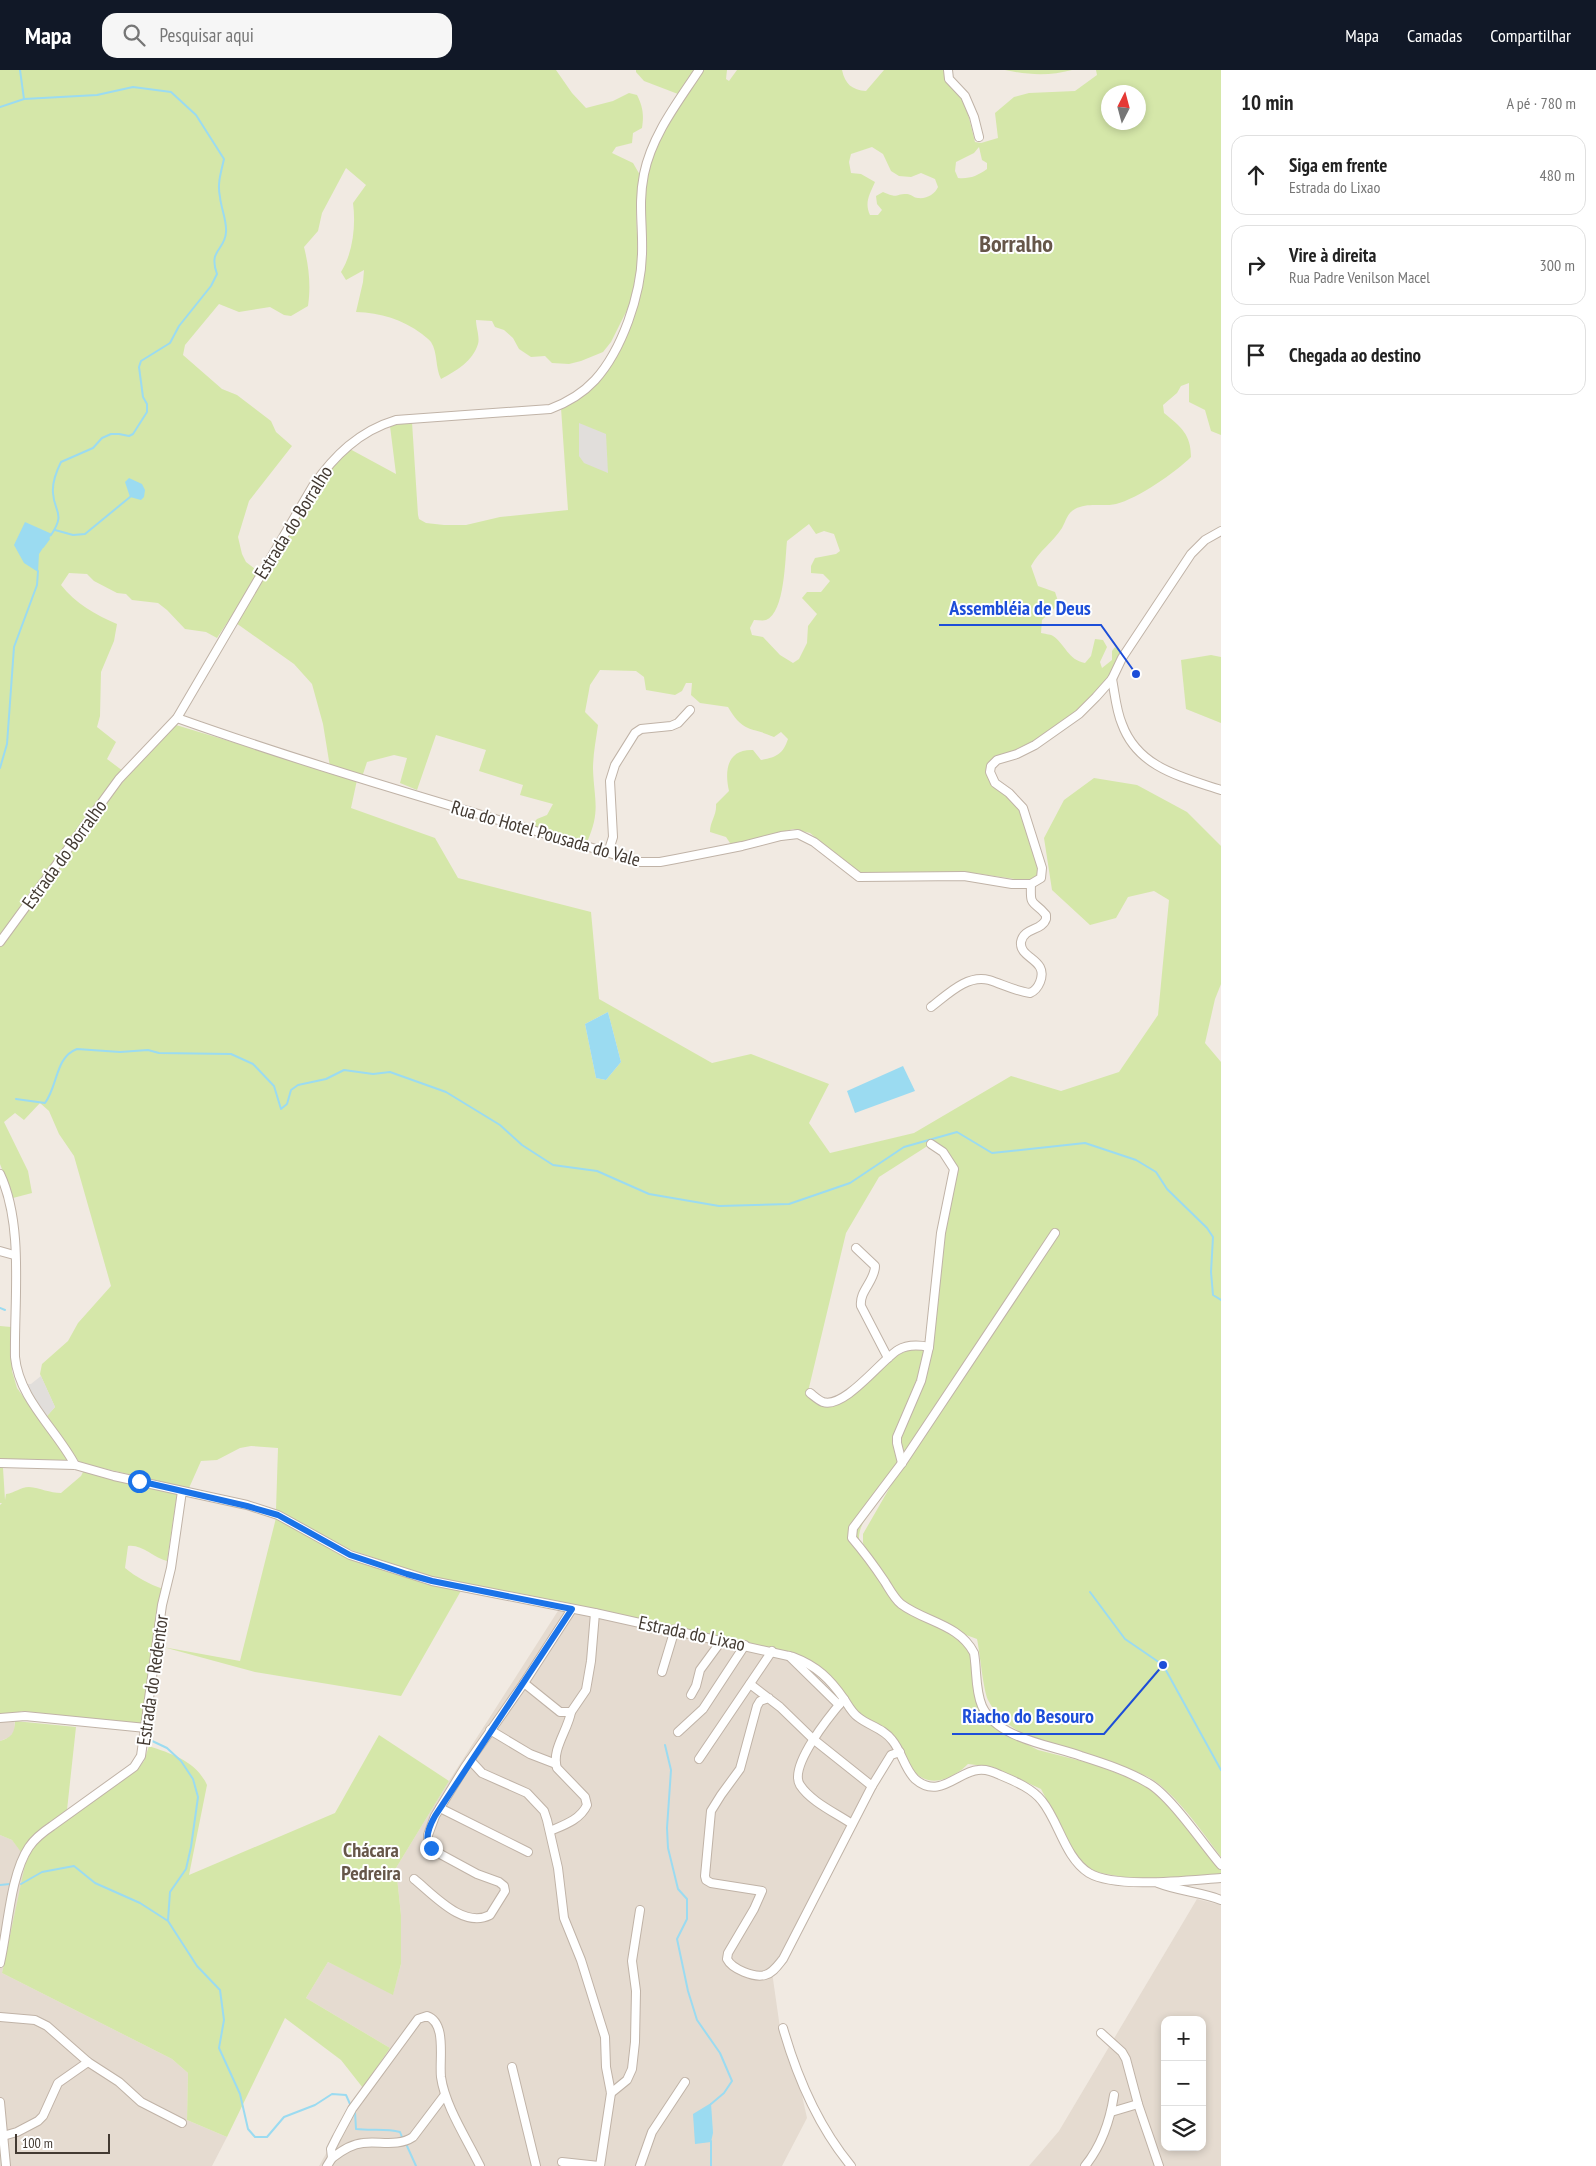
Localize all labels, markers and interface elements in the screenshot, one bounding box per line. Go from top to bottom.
search box [102,13,452,58]
text: Mapa [25,20,72,51]
icon: search [120,21,148,49]
text: Pesquisar aqui [160,23,254,47]
text: Mapa [1345,24,1379,47]
text: Camadas [1407,24,1462,47]
text: Compartilhar [1490,24,1571,47]
north arrow [1101,85,1146,130]
text: 10 min [1241,89,1293,116]
text: A pé · 780 m [1506,93,1576,113]
text: Siga em frente [1289,153,1387,177]
icon: ahead [1242,161,1270,189]
text: 480 m [1540,165,1575,185]
text: Estrada do Lixao [1289,177,1380,197]
district label: Borralho [979,228,1053,259]
text: Vire à direita [1289,243,1376,267]
icon: right [1242,251,1270,279]
text: 300 m [1540,255,1575,275]
text: Rua Padre Venilson Macel [1289,267,1430,287]
icon: arrive [1242,341,1270,369]
text: Chegada ao destino [1289,343,1421,367]
street label: Estrada do Borralho [249,461,337,583]
callout: Assembléia de Deus [939,590,1101,625]
text: Assembléia de Deus [948,595,1091,621]
street label: Estrada do Borralho [16,795,112,913]
street label: Rua do Hotel Pousada do Vale [449,795,643,872]
route start [128,1470,151,1493]
street label: Estrada do Lixao [636,1610,748,1656]
street label: Estrada do Redentor [131,1612,173,1747]
callout: Riacho do Besouro [952,1699,1104,1734]
text: Riacho do Besouro [962,1703,1094,1729]
district label: Chácara Pedreira [341,1837,401,1886]
route end [420,1837,443,1860]
map controls [1161,2016,1206,2151]
button: + [1161,2016,1206,2061]
button: − [1161,2061,1206,2106]
button: layers [1161,2106,1206,2151]
scale bar [15,2131,110,2154]
text: 100 m [22,2134,53,2152]

